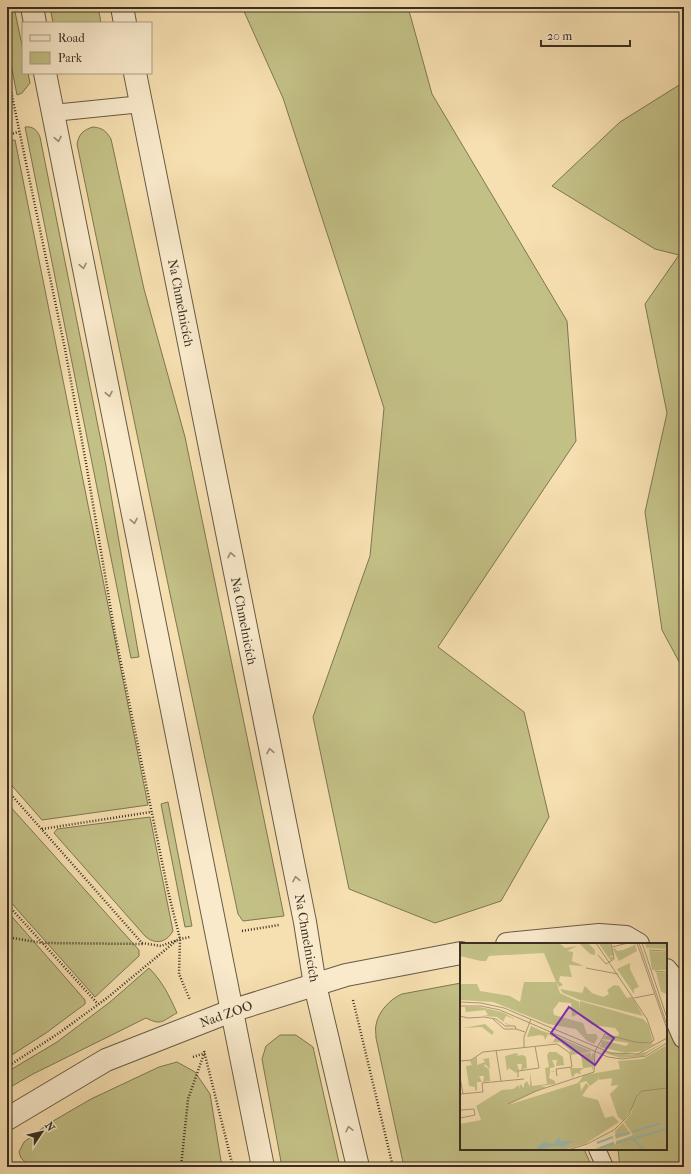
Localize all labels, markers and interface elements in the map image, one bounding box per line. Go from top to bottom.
legend [22,22,152,74]
scale bar [541,22,630,48]
text: 20 m [547,29,572,43]
text: Road [58,31,85,45]
text: Park [58,51,83,65]
one-way arrow [53,136,62,142]
street label: Na Chmelnicích [165,258,197,349]
one-way arrow [79,263,87,269]
one-way arrow [104,391,112,397]
one-way arrow [129,518,138,524]
one-way arrow [228,552,236,558]
street label: Na Chmelnicích [228,576,260,667]
one-way arrow [267,748,275,754]
one-way arrow [293,876,301,882]
street label: Na Chmelnicích [292,893,322,984]
inset map [460,943,667,1150]
street label: Nad ZOO [198,998,254,1030]
north arrow [22,1112,62,1152]
text: N [42,1119,58,1134]
one-way arrow [345,1126,354,1133]

